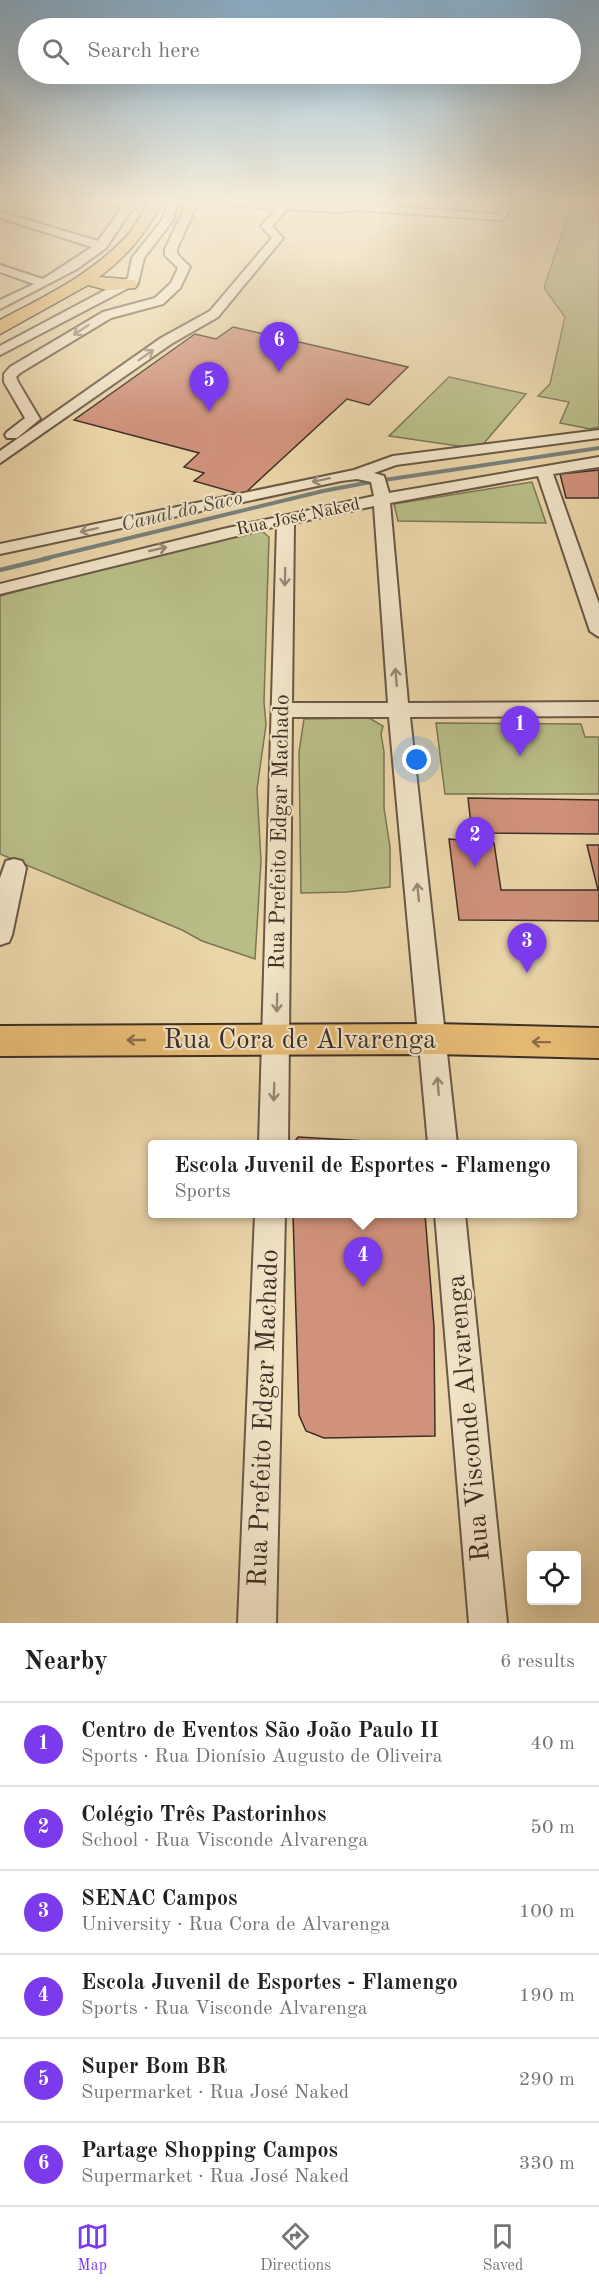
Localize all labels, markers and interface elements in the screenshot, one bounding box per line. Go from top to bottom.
search box [18,18,581,84]
icon: search [39,35,72,68]
text: Search here [87,40,200,62]
pin: 6 [260,322,298,372]
one-way arrow [73,324,90,336]
one-way arrow [138,349,154,361]
pin: 5 [190,362,228,412]
one-way arrow [311,475,331,486]
water label: Canal do Saco [119,488,245,536]
street label: Rua José Naked [235,495,361,539]
one-way arrow [80,525,99,536]
one-way arrow [149,542,168,554]
one-way arrow [279,567,291,587]
one-way arrow [390,668,401,688]
street label: Rua Prefeito Edgar Machado [267,694,293,970]
pin: 1 [500,706,540,756]
your location [402,745,431,774]
pin: 2 [456,818,494,867]
one-way arrow [412,883,423,903]
pin: 3 [508,924,546,973]
one-way arrow [271,993,282,1013]
street label: Rua Cora de Alvarenga [164,1027,436,1054]
one-way arrow [126,1034,146,1046]
one-way arrow [531,1036,551,1047]
one-way arrow [432,1077,443,1097]
one-way arrow [269,1082,280,1102]
popup [148,1140,577,1218]
text: Escola Juvenil de Esportes - Flamengo [174,1155,551,1177]
text: Sports [174,1182,231,1202]
pin: 4 [344,1238,382,1287]
street label: Rua Prefeito Edgar Machado [245,1249,283,1587]
street label: Rua Visconde Alvarenga [443,1273,495,1563]
map controls [527,1551,581,1605]
button: locate [527,1551,581,1605]
text: Nearby [24,1649,108,1675]
text: 6 results [500,1652,575,1672]
text: Centro de Eventos São João Paulo II [81,1720,439,1742]
text: 1 [38,1734,49,1754]
text: 40 m [530,1734,575,1754]
text: Sports · Rua Dionísio Augusto de Oliveira [81,1747,443,1767]
text: Colégio Três Pastorinhos [81,1804,326,1826]
text: 2 [38,1818,49,1838]
text: 50 m [530,1818,575,1838]
text: School · Rua Visconde Alvarenga [81,1831,368,1851]
text: SENAC Campos [81,1888,238,1910]
text: 3 [38,1902,49,1922]
text: 100 m [519,1902,575,1922]
text: University · Rua Cora de Alvarenga [81,1915,390,1935]
text: Escola Juvenil de Esportes - Flamengo [81,1972,458,1994]
text: 4 [38,1986,49,2006]
text: 190 m [519,1986,575,2006]
text: Sports · Rua Visconde Alvarenga [81,1999,368,2019]
text: Super Bom BR [81,2056,227,2078]
text: 5 [38,2070,49,2090]
text: 290 m [519,2070,575,2090]
text: Supermarket · Rua José Naked [81,2083,349,2103]
text: Partage Shopping Campos [81,2140,338,2162]
text: 6 [38,2154,49,2174]
text: 330 m [519,2154,575,2174]
text: Supermarket · Rua José Naked [81,2167,349,2187]
tab: Map [76,2220,109,2276]
tab: Directions [260,2220,331,2276]
tab: Saved [483,2220,523,2276]

